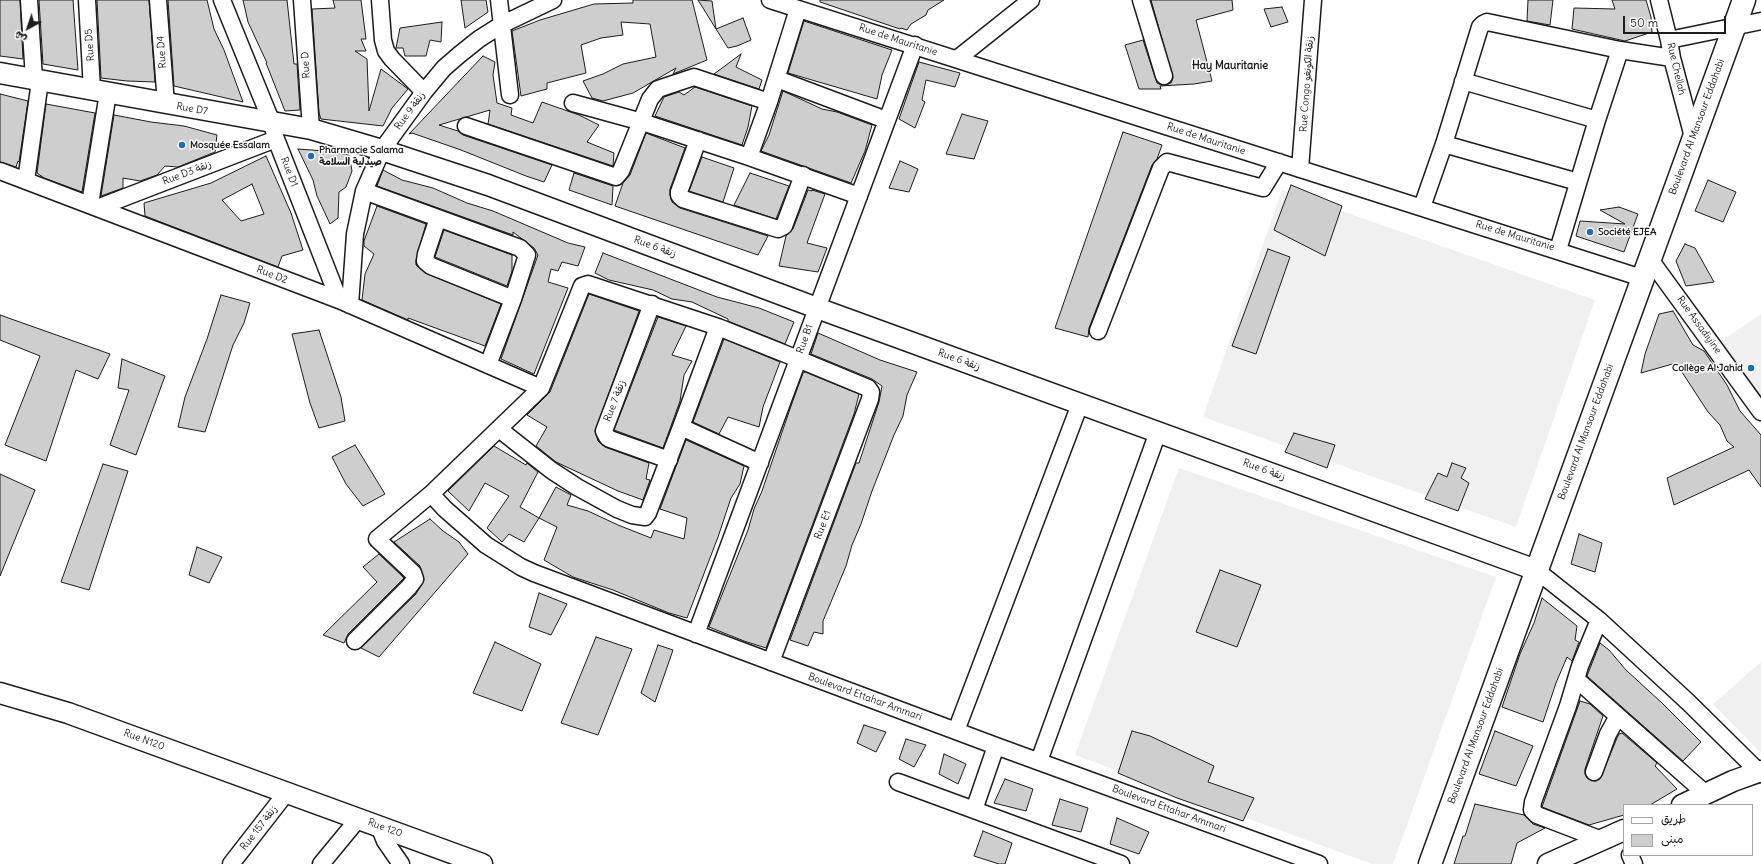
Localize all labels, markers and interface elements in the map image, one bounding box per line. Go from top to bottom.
north arrow [8,8,48,48]
scale bar [1625,8,1728,34]
text: 50 m [1630,15,1658,30]
street label: Rue de Mauritanie [857,22,939,58]
text: ش [11,28,29,46]
street label: Rue D5 [83,28,97,62]
street label: Rue D4 [155,35,169,69]
street label: Rue Congo زنقة الكونغو [1298,36,1316,132]
street label: Rue Chellah [1664,42,1688,96]
street label: Rue D [299,51,313,79]
street label: Boulevard Al Mansour Eddahabi [1667,57,1727,197]
district label: Hay Mauritanie [1192,59,1268,73]
street label: Rue 9 زنقة [392,90,428,132]
street label: Rue D7 [175,100,209,118]
street label: Rue de Mauritanie [1165,121,1247,157]
place label: Mosquée Essalam [190,139,270,151]
marker: Mosquée Essalam [177,140,187,150]
place label: Pharmacie Salama صيدلية السلامة [319,144,404,168]
marker: Pharmacie Salama صيدلية السلامة [306,151,316,161]
street label: Rue D1 [278,155,300,189]
street label: Rue D3 زنقة [161,158,213,188]
street label: Rue de Mauritanie [1474,218,1556,254]
place label: Société EJEA [1598,226,1656,238]
marker: Société EJEA [1585,227,1595,237]
street label: Rue 6 زنقة [632,234,678,260]
street label: Rue D2 [255,264,289,286]
street label: Rue Assadiyine [1674,294,1724,356]
street label: Rue B1 [794,323,816,355]
street label: Rue 6 زنقة [936,347,982,373]
street label: Boulevard Al Mansour Eddahabi [1556,362,1616,502]
place label: Collège Al Jahid [1672,362,1743,374]
marker: Collège Al Jahid [1746,363,1756,373]
street label: Rue 7 زنقة [602,379,628,423]
street label: Rue 6 زنقة [1241,457,1287,483]
street label: Rue E1 [812,509,834,541]
street label: Boulevard Al Mansour Eddahabi [1446,666,1506,806]
street label: Boulevard Ettahar Ammari [806,671,924,723]
street label: Rue N120 [122,727,166,753]
street label: Boulevard Ettahar Ammari [1110,783,1228,835]
street label: Rue 157 زنقة [238,803,280,853]
legend [1623,804,1753,856]
text: طريق [1661,811,1686,826]
street label: Rue 120 [366,816,404,840]
text: مبنى [1661,831,1684,846]

